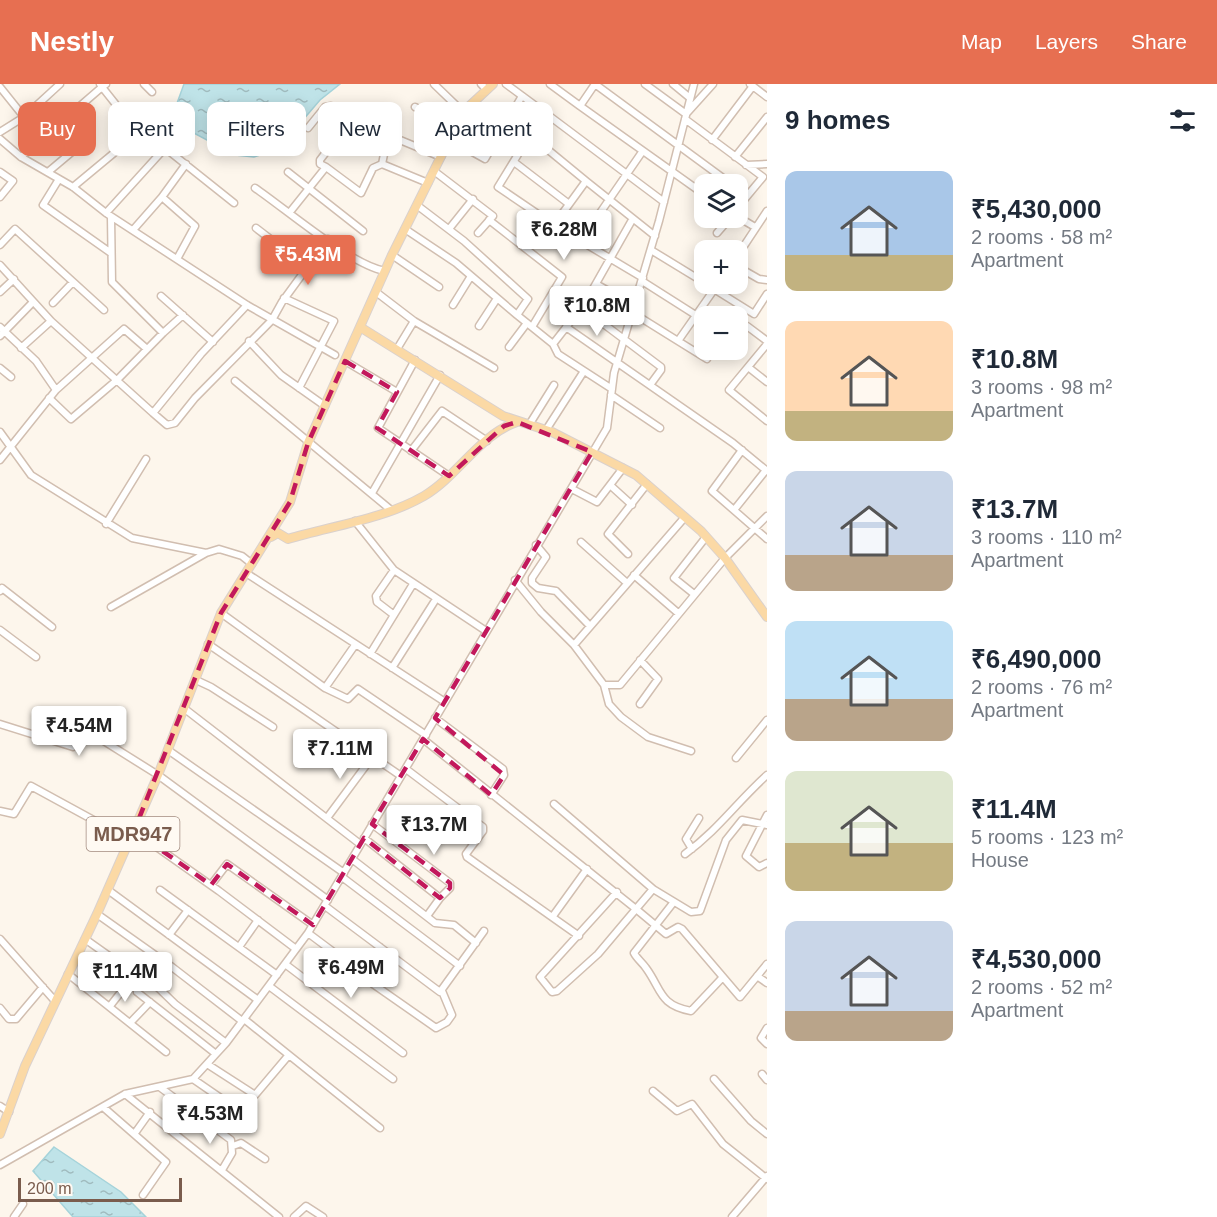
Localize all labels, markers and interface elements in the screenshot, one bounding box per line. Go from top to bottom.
text: Nestly [30,26,114,57]
text: Map [961,30,1002,53]
text: Layers [1035,30,1098,53]
text: Share [1131,30,1187,53]
chip: Buy [18,102,96,156]
chip: Rent [108,102,195,156]
chip: Filters [207,102,306,156]
chip: New [318,102,402,156]
chip: Apartment [414,102,553,156]
icon: filters [1166,104,1199,137]
text: 9 homes [785,105,891,135]
map controls [694,174,748,360]
button: layers [694,174,748,228]
text: ₹5,430,000 [971,194,1102,224]
icon: home [833,195,905,267]
pin: ₹6.28M [515,210,613,261]
text: ₹6.28M [530,218,598,240]
text: 2 rooms · 58 m² [971,226,1112,248]
pin: ₹5.43M [259,235,357,286]
button: + [694,240,748,294]
text: ₹5.43M [274,243,342,265]
text: Apartment [971,249,1063,271]
pin: ₹10.8M [548,286,646,337]
text: ₹10.8M [563,294,631,316]
button: − [694,306,748,360]
text: ₹10.8M [971,344,1058,374]
icon: home [833,345,905,417]
text: 3 rooms · 98 m² [971,376,1112,398]
text: Apartment [971,399,1063,421]
text: ₹13.7M [971,494,1058,524]
icon: home [833,495,905,567]
text: 3 rooms · 110 m² [971,526,1122,548]
text: Apartment [971,549,1063,571]
text: ₹6,490,000 [971,644,1102,674]
icon: home [833,645,905,717]
text: 2 rooms · 76 m² [971,676,1112,698]
text: Apartment [971,699,1063,721]
pin: ₹4.54M [30,706,128,757]
text: ₹4.54M [45,714,113,736]
pin: ₹7.11M [291,729,389,780]
text: ₹7.11M [307,737,373,759]
text: ₹11.4M [971,794,1057,824]
icon: home [833,795,905,867]
pin: ₹13.7M [385,805,483,856]
text: ₹13.7M [400,813,468,835]
road number: MDR947 [86,817,180,851]
text: 5 rooms · 123 m² [971,826,1123,848]
text: House [971,849,1029,871]
text: ₹4,530,000 [971,944,1102,974]
icon: home [833,945,905,1017]
pin: ₹6.49M [302,948,400,999]
pin: ₹11.4M [76,952,174,1003]
text: ₹6.49M [317,956,385,978]
text: ₹11.4M [92,960,158,982]
text: 2 rooms · 52 m² [971,976,1112,998]
text: Apartment [971,999,1063,1021]
pin: ₹4.53M [161,1094,259,1145]
text: ₹4.53M [176,1102,244,1124]
scale bar [18,1175,182,1202]
text: 200 m [27,1180,71,1197]

